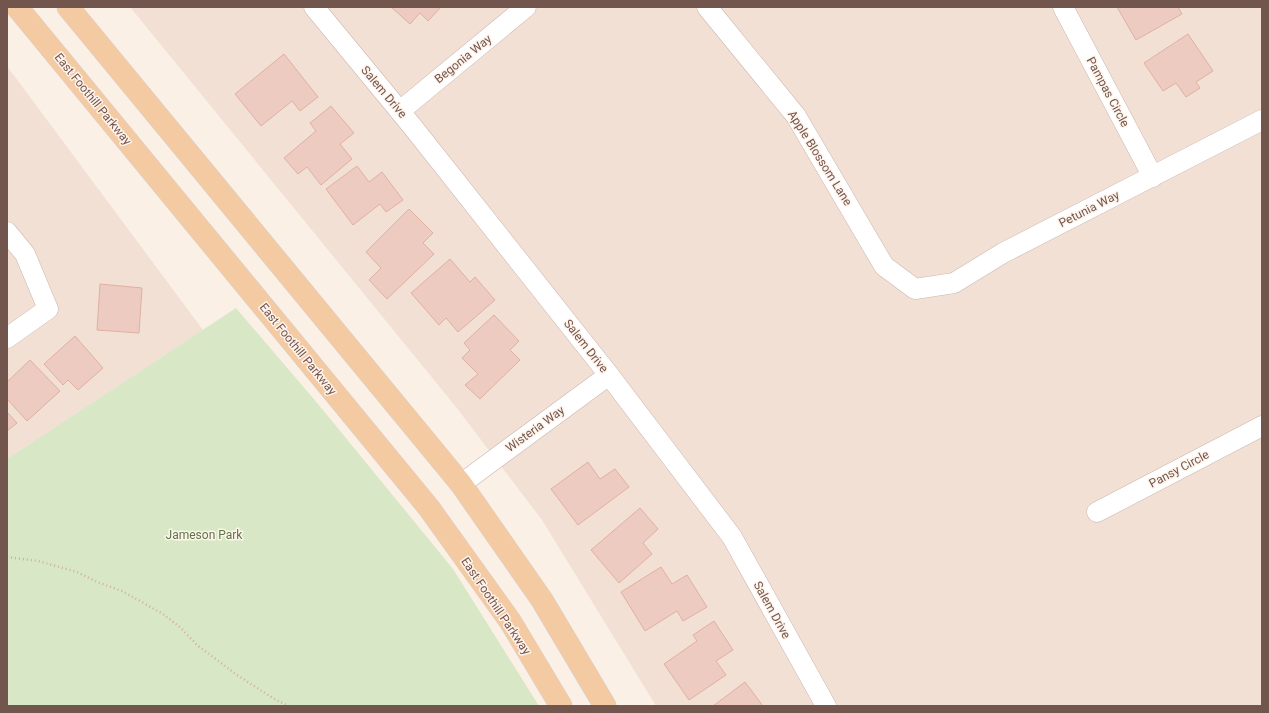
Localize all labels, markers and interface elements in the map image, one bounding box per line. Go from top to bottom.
street label: Begonia Way [432,32,494,86]
street label: East Foothill Parkway [52,50,135,148]
street label: Pampas Circle [1084,55,1132,129]
street label: Salem Drive [358,63,410,121]
street label: Apple Blossom Lane [785,108,855,208]
street label: Petunia Way [1056,188,1122,230]
street label: East Foothill Parkway [257,300,340,398]
street label: Salem Drive [561,317,611,375]
street label: Wisteria Way [503,403,567,455]
street label: Pansy Circle [1147,447,1211,491]
park label: Jameson Park [166,528,243,542]
street label: East Foothill Parkway [458,555,534,658]
street label: Salem Drive [751,579,793,641]

